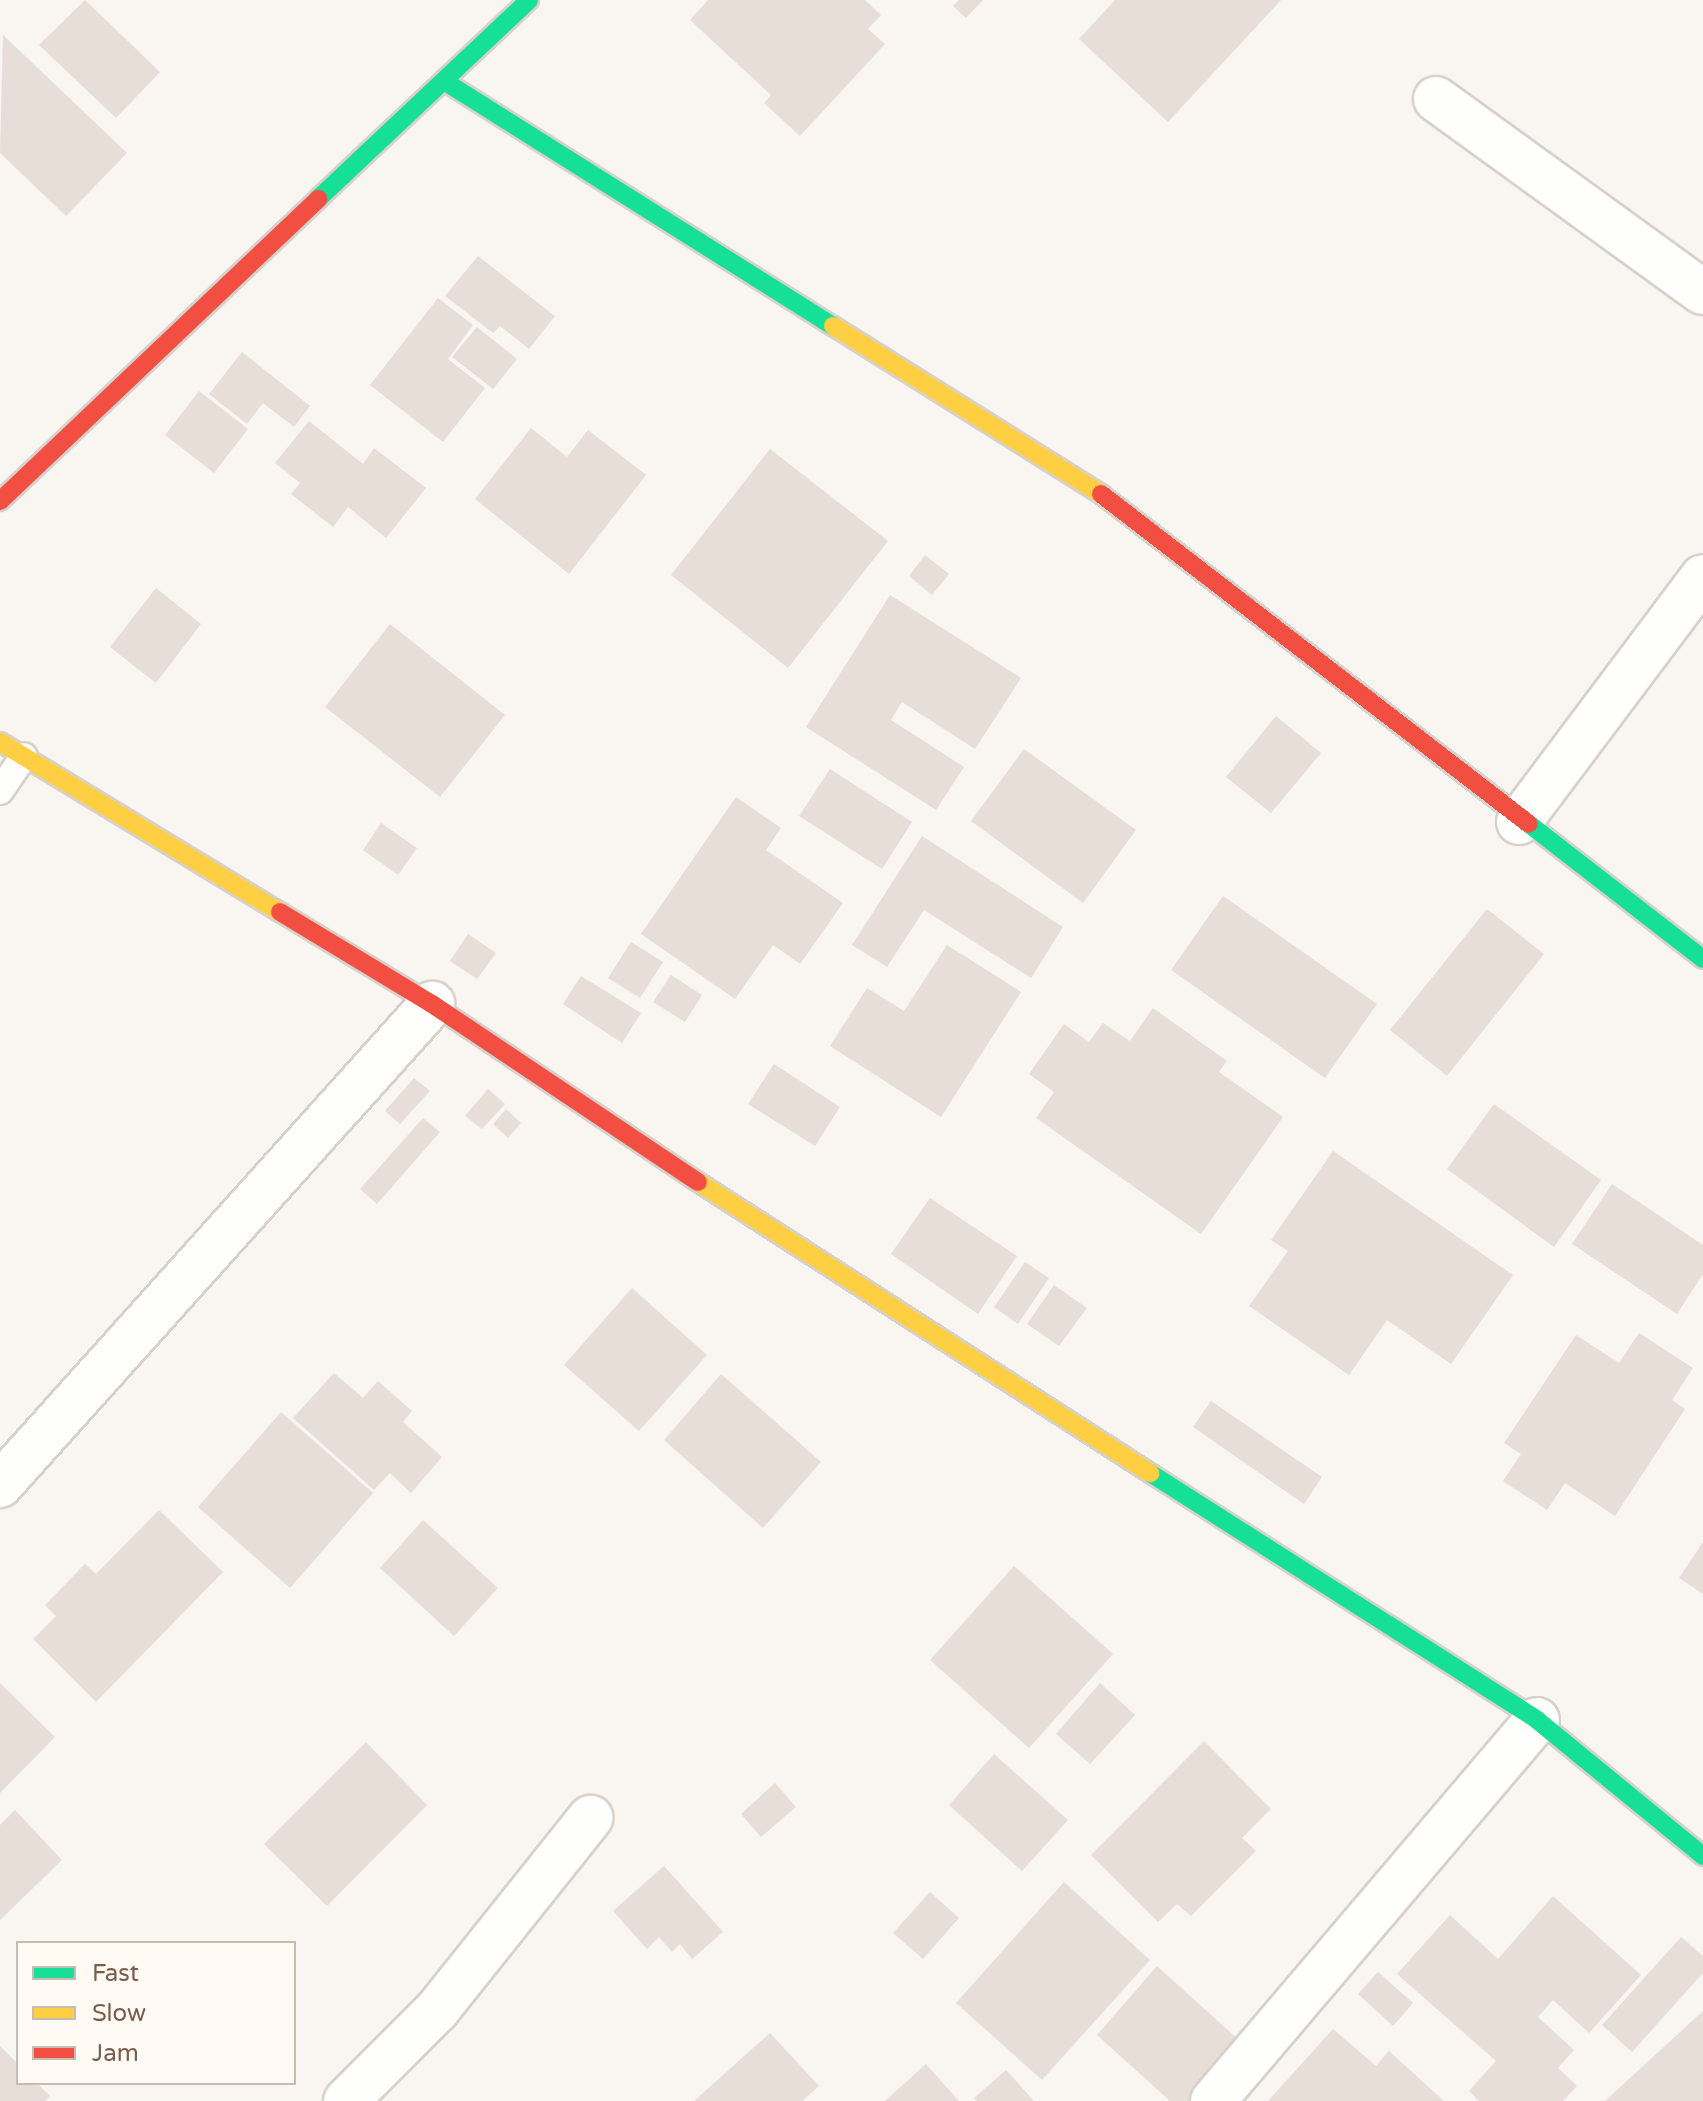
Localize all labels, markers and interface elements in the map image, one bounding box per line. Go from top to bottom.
legend [16,1941,296,2085]
text: Fast [92,1959,139,1988]
text: Slow [92,1999,146,2028]
text: Jam [92,2039,139,2068]

